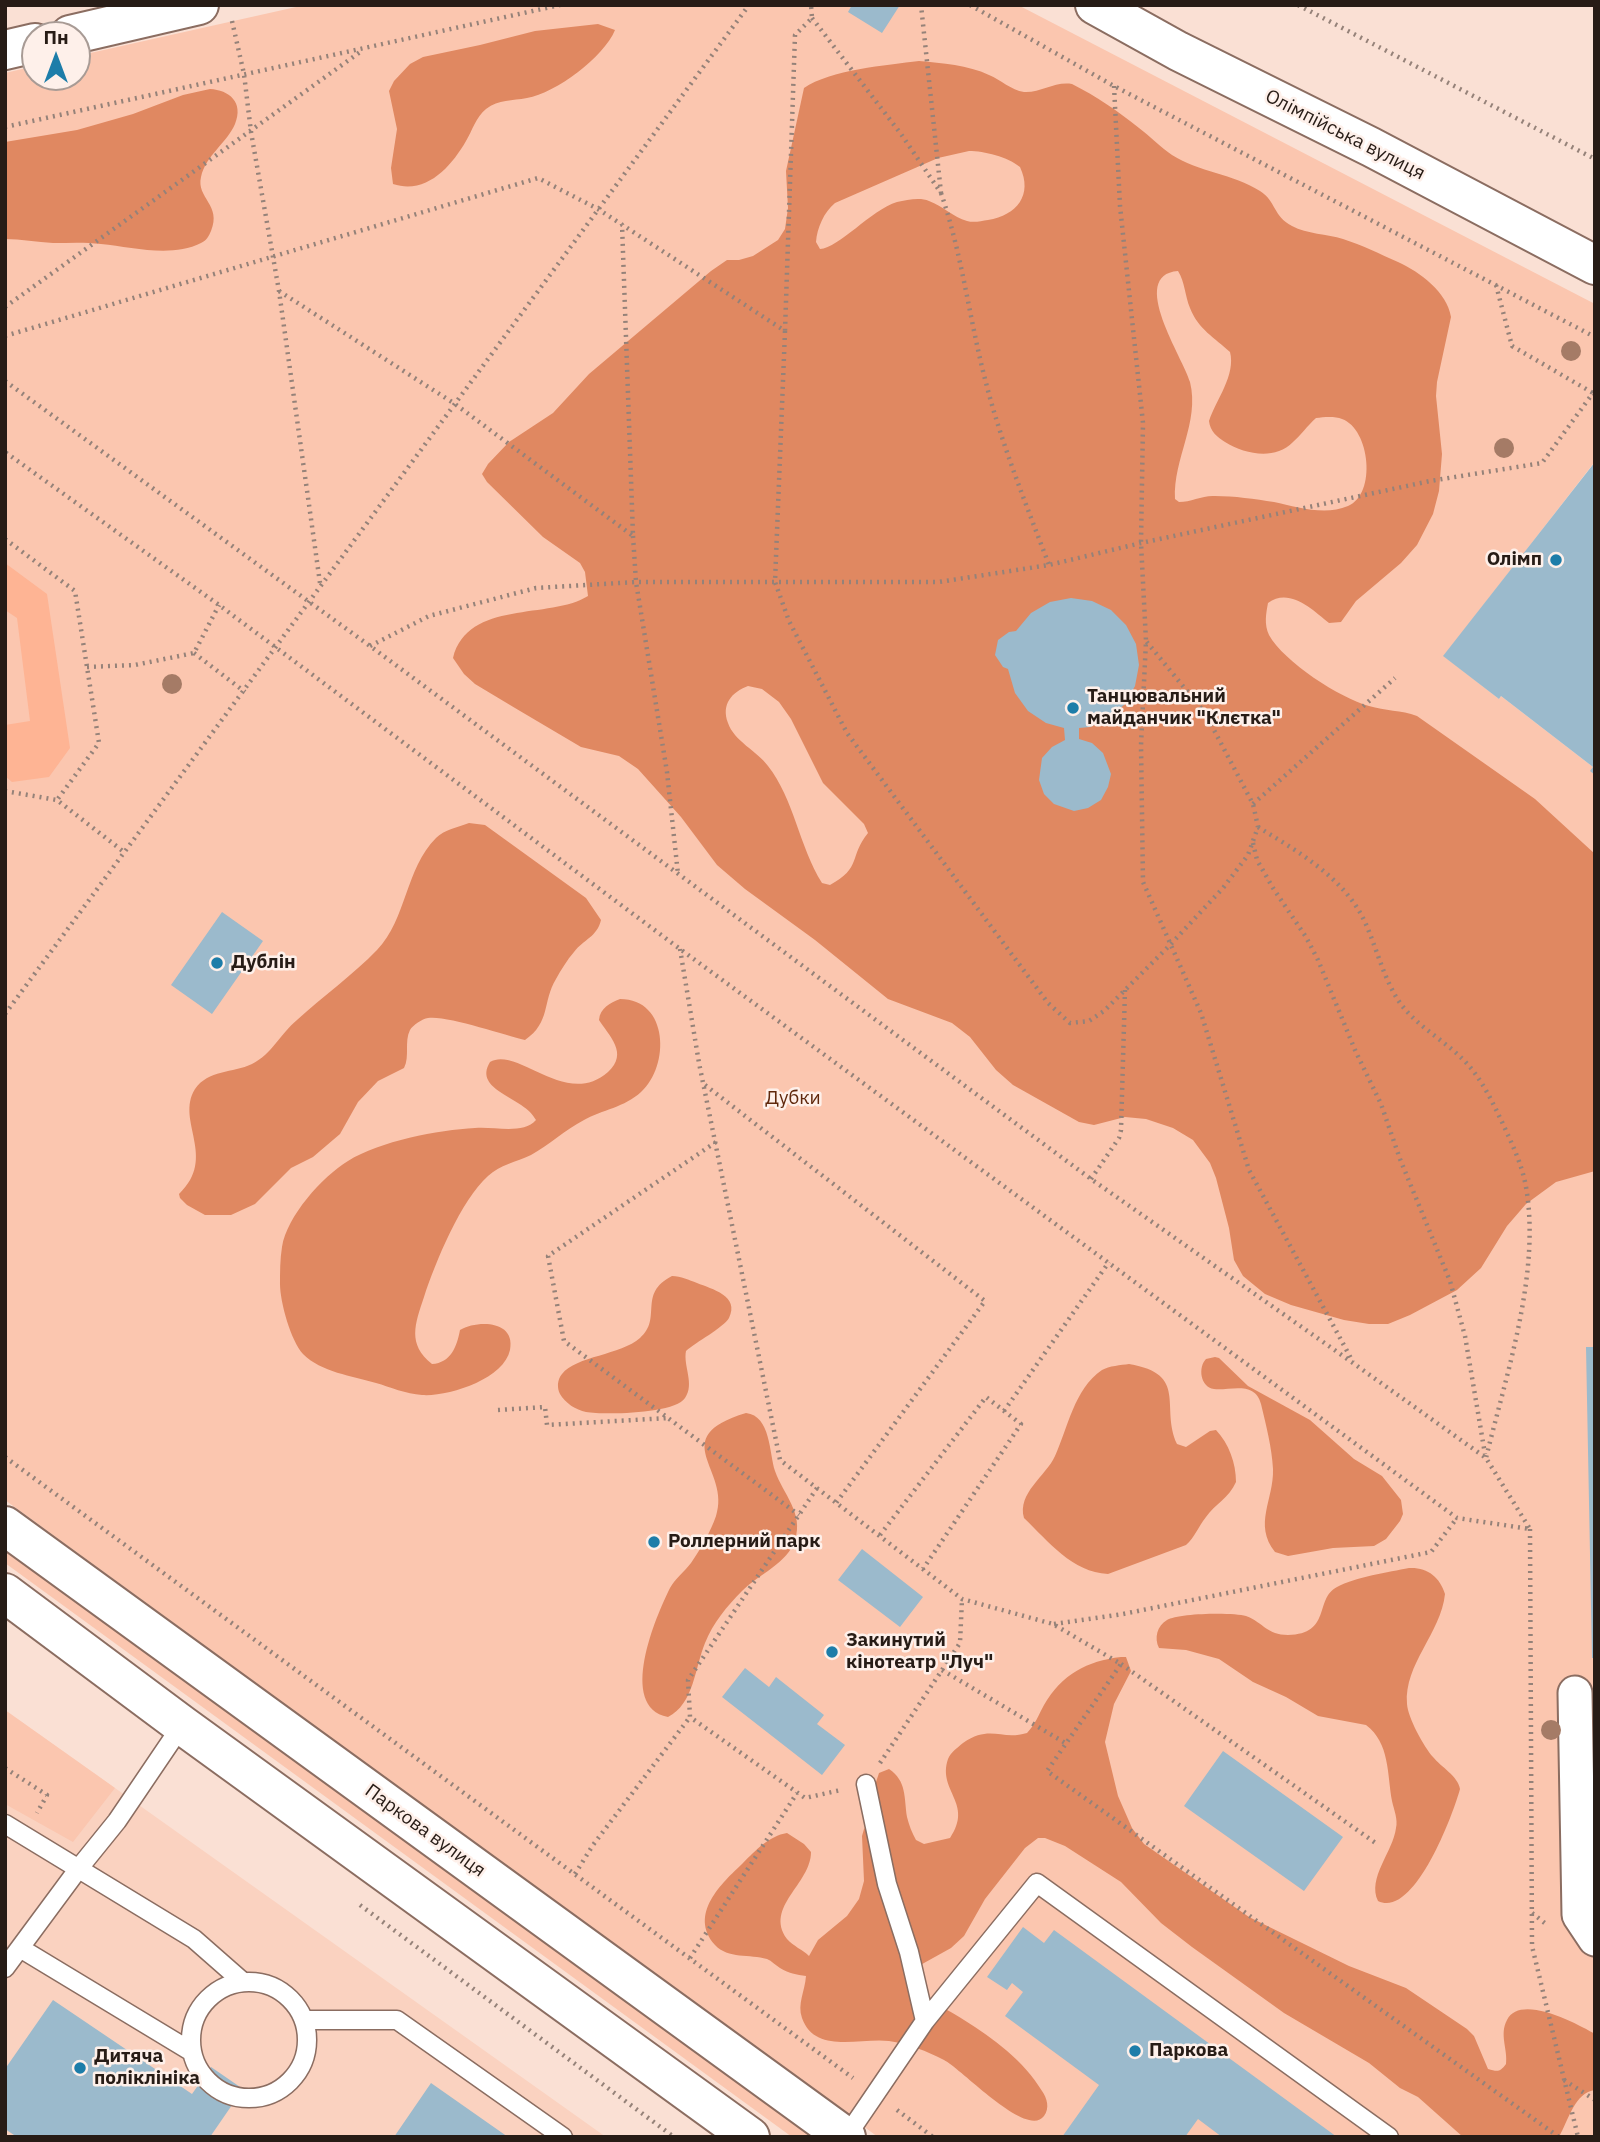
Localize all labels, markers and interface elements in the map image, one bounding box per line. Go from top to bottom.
north arrow [21,21,91,91]
text: Пн [43,25,69,49]
street label: Олімпійська вулиця [1261,85,1429,185]
place label: Олімп [1487,549,1542,571]
marker: Олімп [1548,552,1564,568]
place label: Танцювальний майданчик "Клєтка" [1087,686,1281,730]
marker: Танцювальний майданчик "Клєтка" [1065,700,1081,716]
place label: Дублін [231,952,296,974]
marker: Дублін [209,955,225,971]
park label: Дубки [765,1088,821,1110]
place label: Роллерний парк [668,1531,820,1553]
marker: Роллерний парк [646,1534,662,1550]
place label: Закинутий кінотеатр "Луч" [846,1630,993,1674]
marker: Закинутий кінотеатр "Луч" [824,1644,840,1660]
street label: Паркова вулиця [360,1780,490,1882]
place label: Паркова [1149,2040,1228,2062]
marker: Паркова [1127,2043,1143,2059]
place label: Дитяча поліклініка [94,2046,200,2090]
marker: Дитяча поліклініка [72,2060,88,2076]

